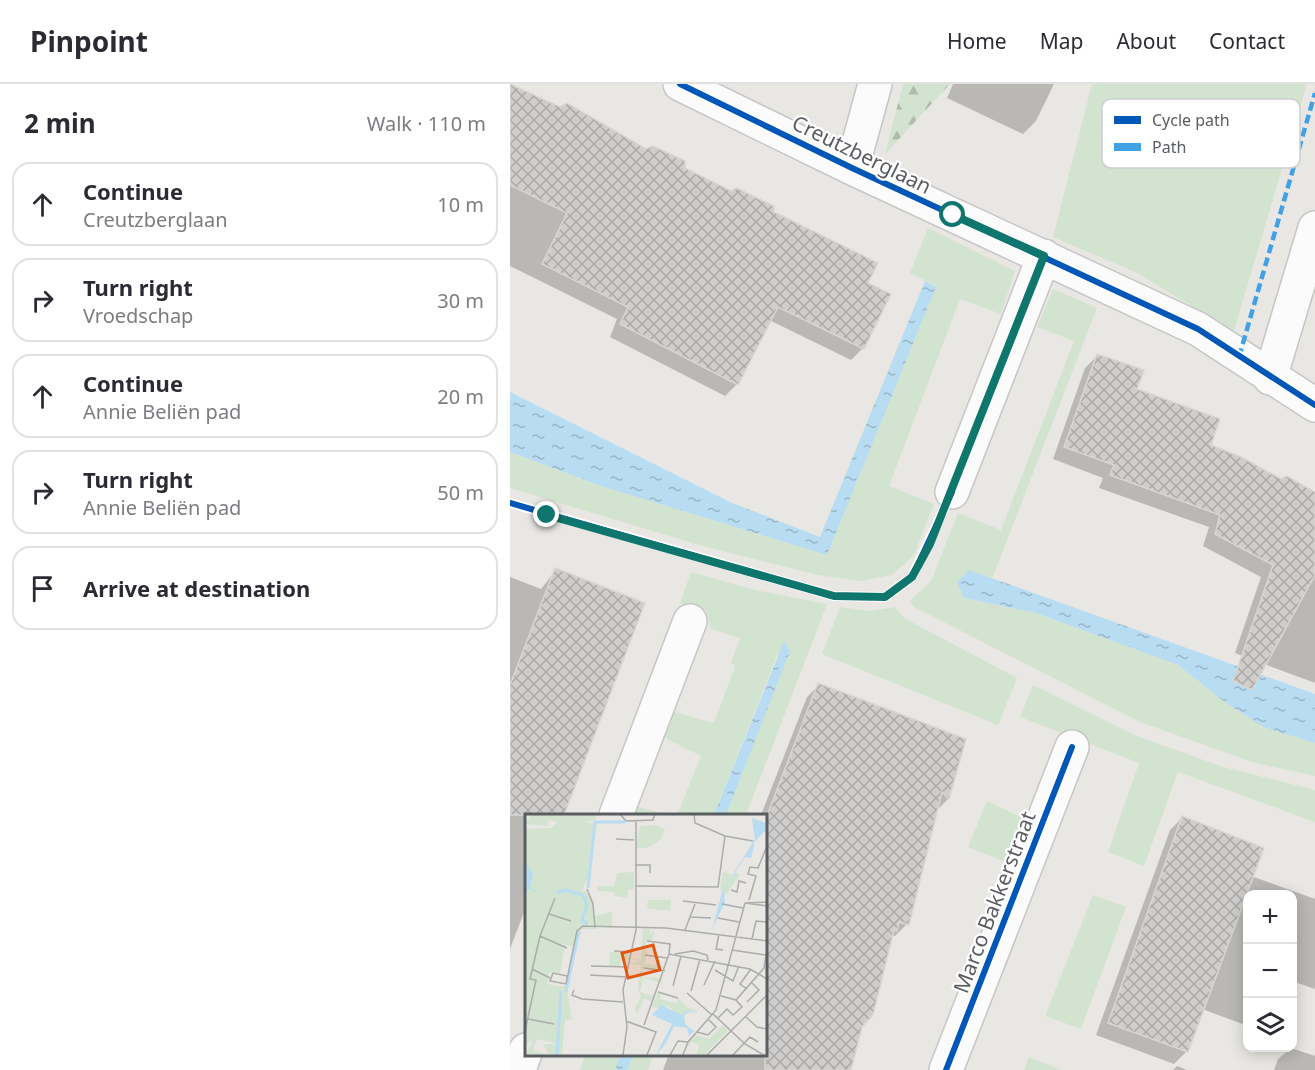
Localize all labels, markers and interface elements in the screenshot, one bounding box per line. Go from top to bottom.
text: Pinpoint [30,22,148,60]
text: Home [947,27,1007,55]
text: Map [1040,27,1083,55]
text: About [1116,27,1176,55]
text: Contact [1209,27,1285,55]
legend [1102,99,1300,168]
text: 2 min [24,105,96,141]
street label: Creutzberglaan [788,108,936,200]
text: Cycle path [1152,109,1230,131]
text: Walk · 110 m [367,110,486,137]
text: Path [1152,136,1186,158]
text: Continue [83,176,183,206]
icon: ahead [26,188,59,221]
text: 10 m [437,191,484,218]
route start [939,201,965,227]
text: Creutzberglaan [83,206,228,233]
text: Turn right [83,272,193,302]
icon: right [26,284,59,317]
text: 30 m [437,287,484,314]
text: Vroedschap [83,302,193,329]
text: Continue [83,368,183,398]
icon: ahead [26,380,59,413]
text: 20 m [437,383,484,410]
text: Annie Beliën pad [83,398,241,425]
text: Turn right [83,464,193,494]
icon: right [26,476,59,509]
text: 50 m [437,479,484,506]
text: Annie Beliën pad [83,494,241,521]
route end [533,501,559,527]
icon: arrive [26,572,59,605]
text: Arrive at destination [83,573,310,603]
street label: Marco Bakkerstraat [946,807,1042,997]
inset map [525,814,766,1055]
map controls [1243,890,1297,1052]
button: + [1243,890,1297,944]
button: − [1243,944,1297,998]
button: layers [1243,998,1297,1052]

